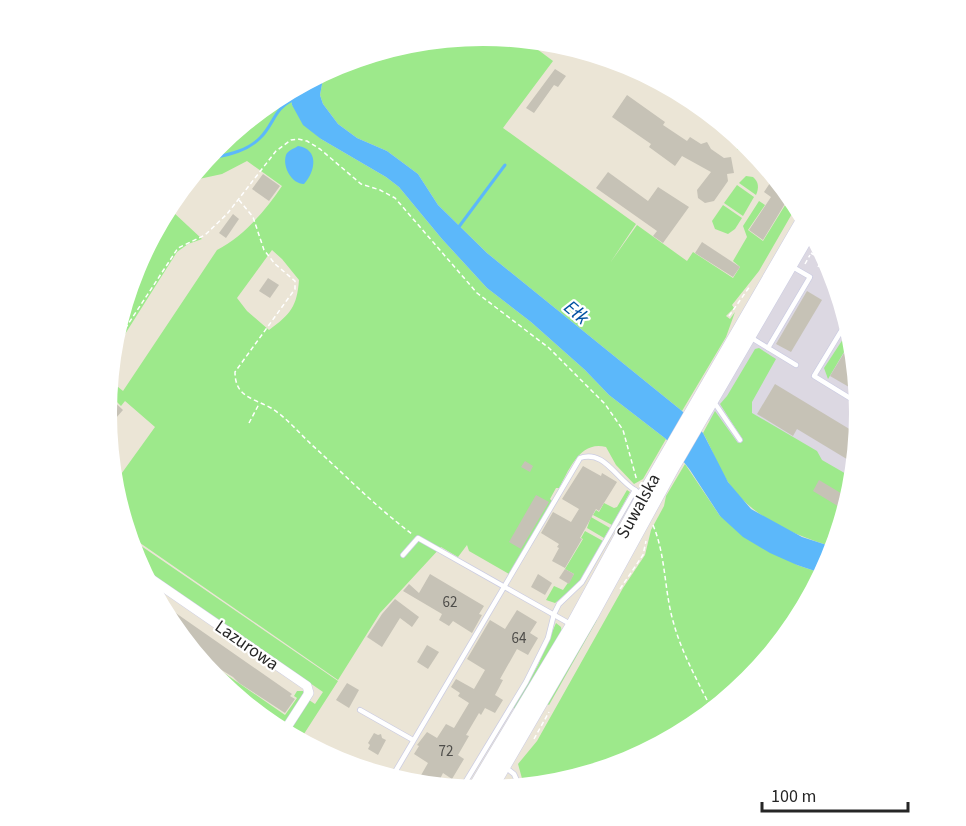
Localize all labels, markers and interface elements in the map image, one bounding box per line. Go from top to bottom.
water label: Ełk [558,294,595,332]
street label: Suwalska [610,469,667,543]
house number: 62 [443,592,457,613]
street label: Lazurowa [210,614,284,676]
house number: 64 [512,628,527,649]
house number: 72 [439,741,453,762]
scale bar [762,775,908,813]
text: 100 m [771,784,816,809]

